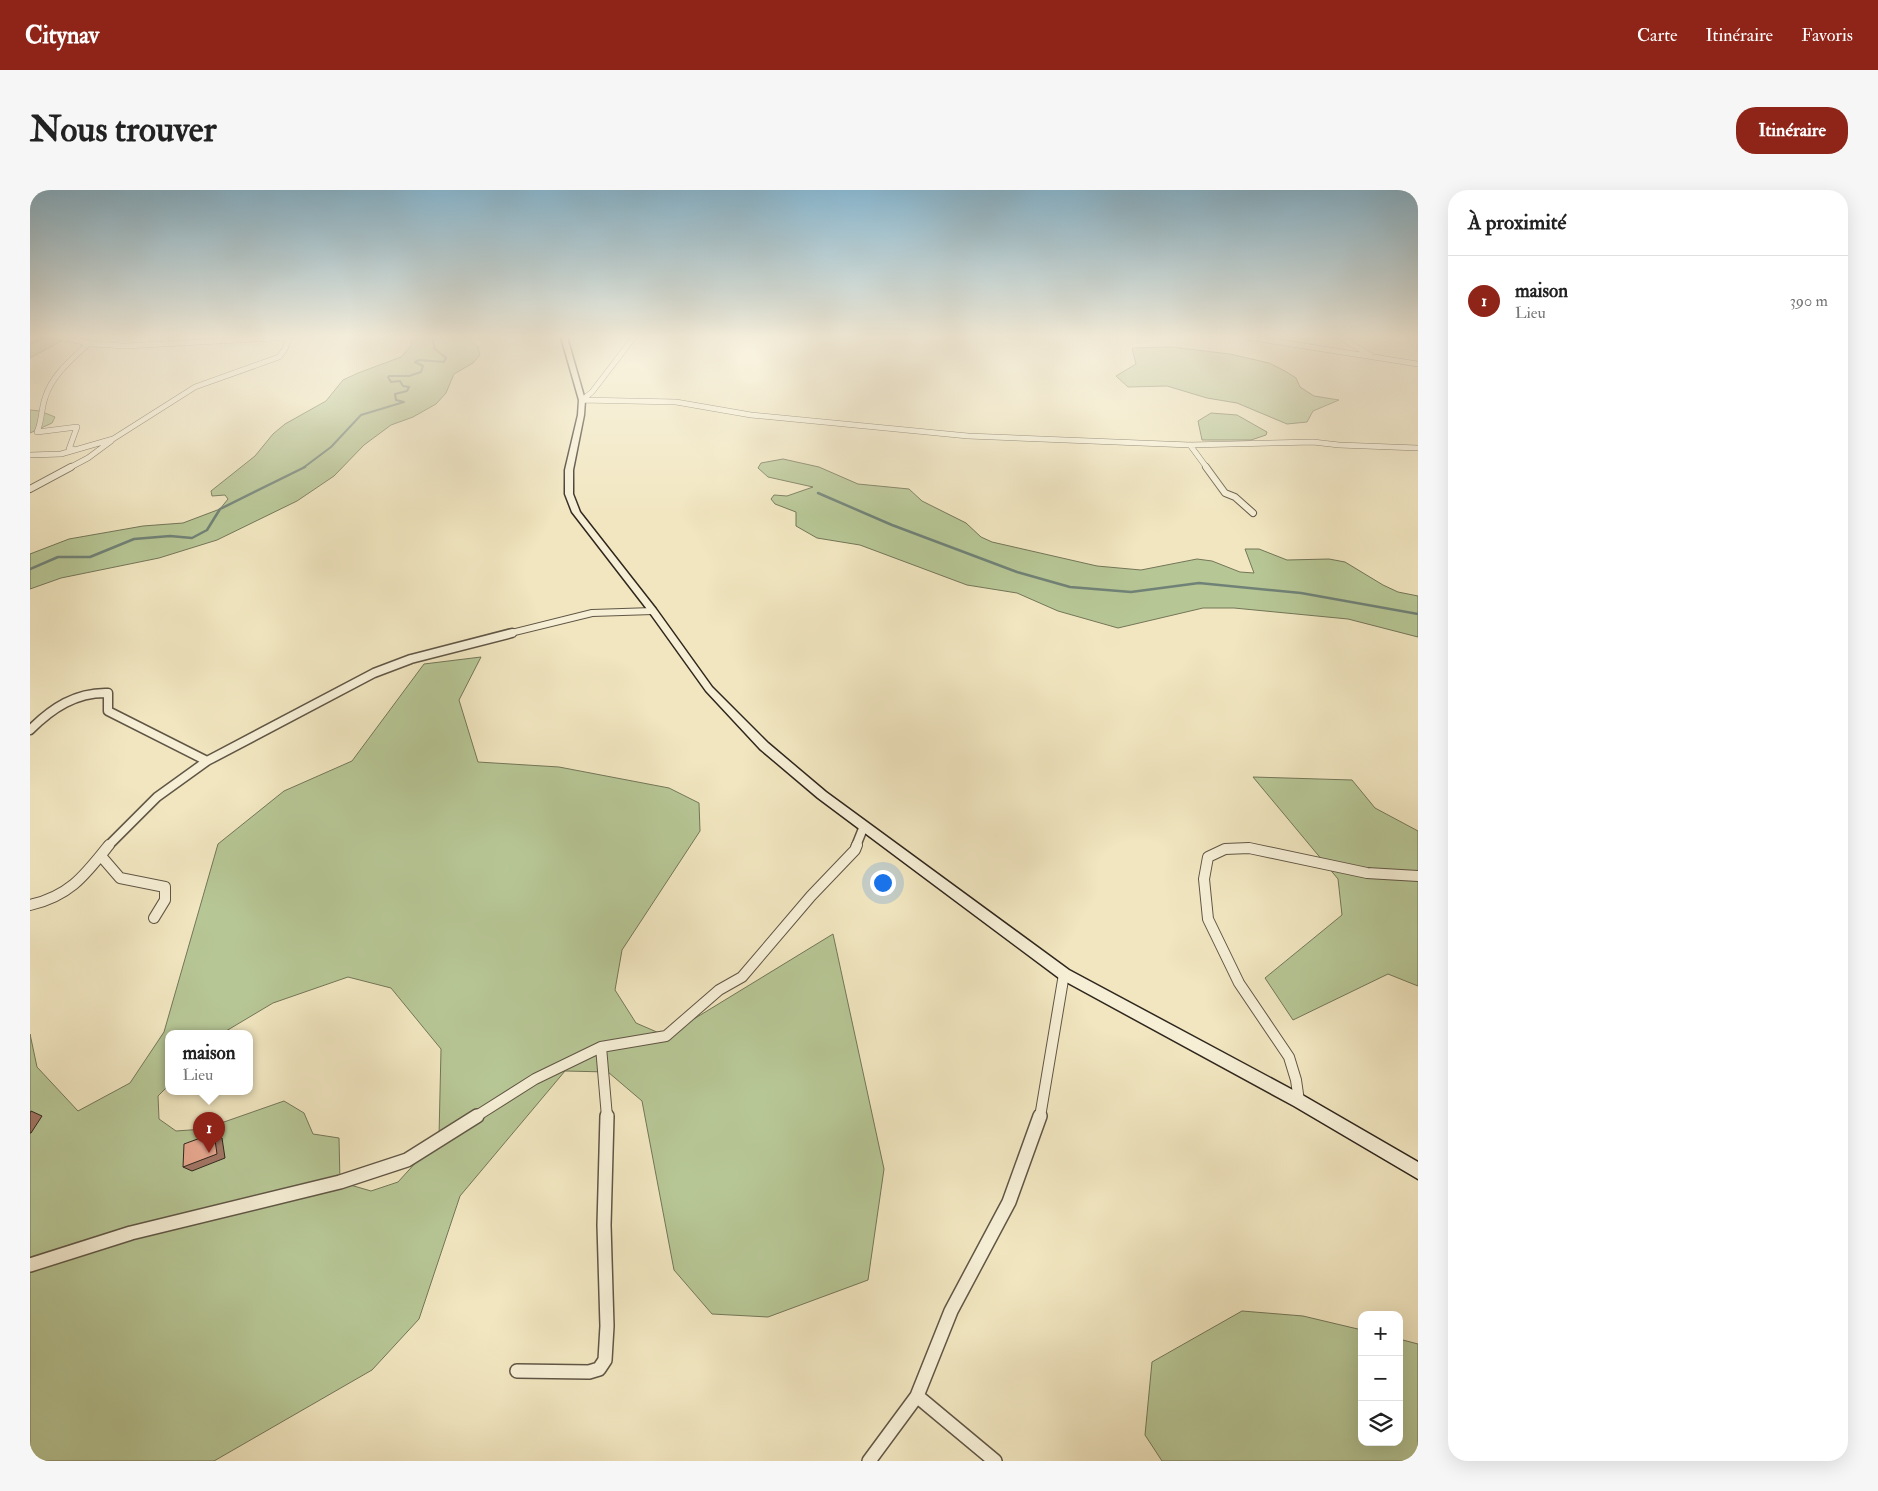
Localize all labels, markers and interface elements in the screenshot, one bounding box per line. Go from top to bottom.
text: Citynav [25,20,99,51]
text: Carte [1637,24,1678,47]
text: Itinéraire [1706,24,1773,47]
text: Favoris [1801,24,1853,47]
button: Itinéraire [1736,107,1848,154]
text: Nous trouver [30,108,217,152]
text: À proximité [1468,209,1566,236]
text: maison [1515,279,1568,303]
text: 1 [1481,291,1487,311]
text: 390 m [1790,291,1828,311]
text: Lieu [1515,303,1546,323]
your location [870,870,896,896]
popup [165,1030,253,1095]
text: maison [182,1041,236,1065]
text: Lieu [182,1065,213,1085]
pin: 1 [193,1112,225,1153]
map controls [1358,1311,1403,1446]
button: + [1358,1311,1403,1356]
button: − [1358,1356,1403,1401]
button: layers [1358,1401,1403,1446]

